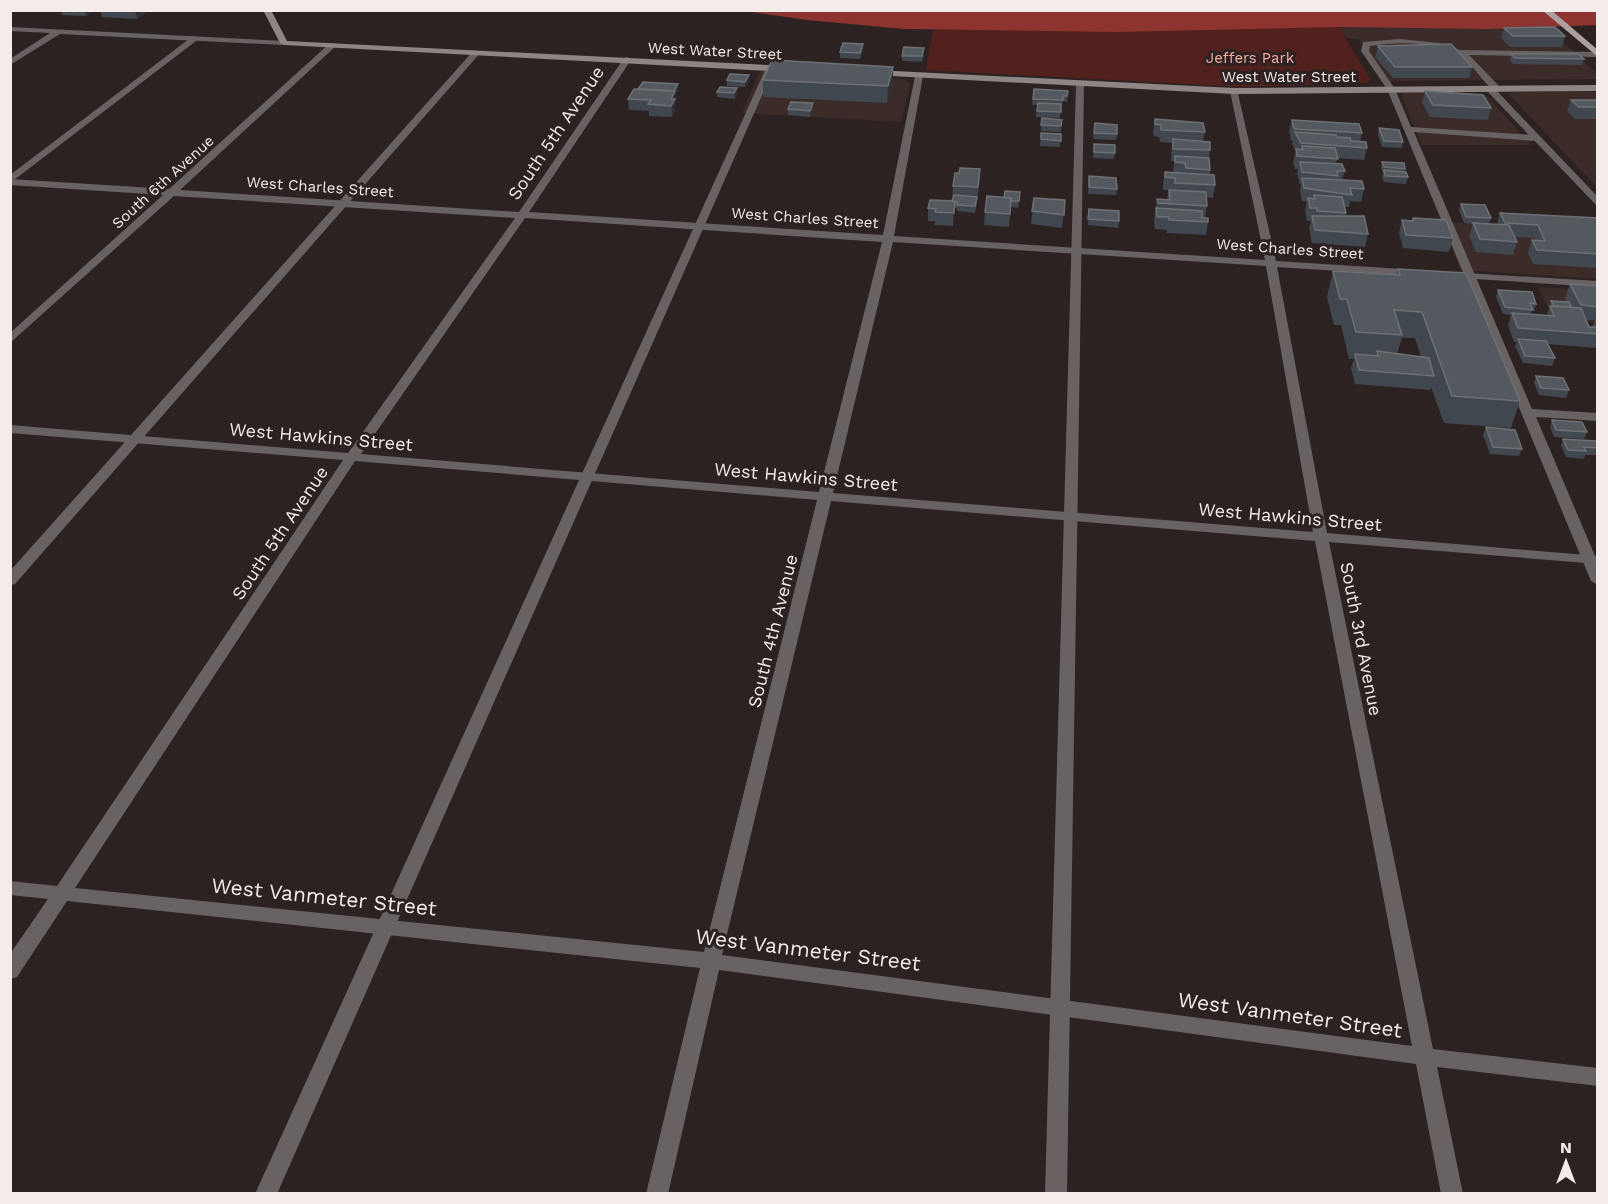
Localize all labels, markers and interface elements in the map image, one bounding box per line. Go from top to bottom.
street label: West Water Street [647,38,783,64]
park label: Jeffers Park [1206,49,1295,67]
street label: South 5th Avenue [503,62,608,203]
street label: West Water Street [1222,68,1357,86]
street label: South 6th Avenue [108,132,218,232]
street label: West Charles Street [246,173,395,201]
street label: West Charles Street [731,204,880,232]
street label: West Charles Street [1216,235,1365,263]
street label: West Hawkins Street [228,418,414,455]
street label: West Hawkins Street [713,458,899,495]
street label: South 5th Avenue [227,462,332,603]
street label: West Hawkins Street [1197,498,1383,535]
street label: South 4th Avenue [743,552,802,710]
street label: South 3rd Avenue [1336,560,1387,718]
street label: West Vanmeter Street [210,872,438,921]
street label: West Vanmeter Street [694,923,922,976]
street label: West Vanmeter Street [1176,986,1404,1043]
north arrow [1536,1132,1596,1192]
text: N [1560,1138,1572,1157]

